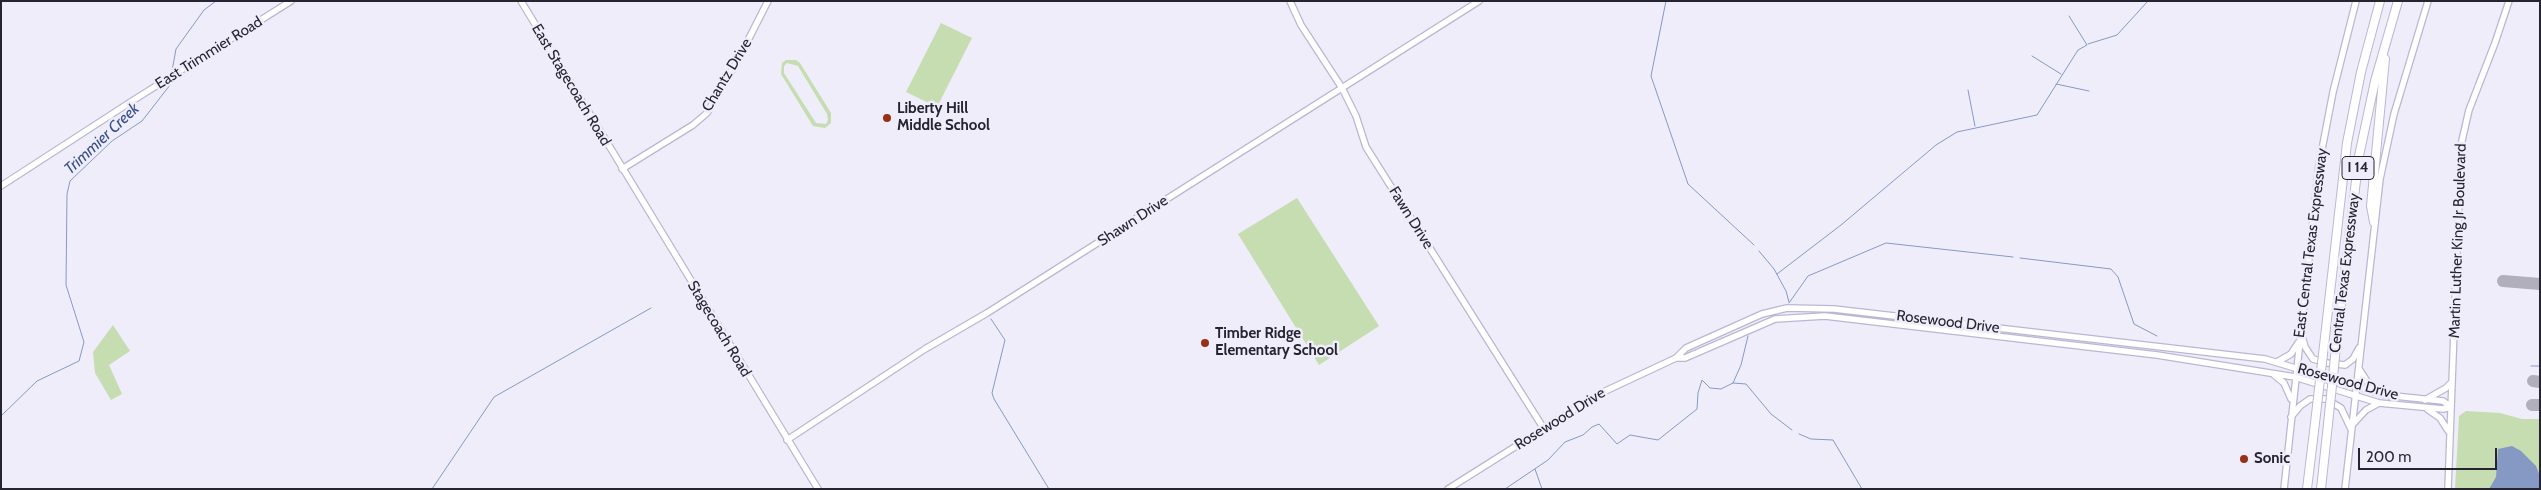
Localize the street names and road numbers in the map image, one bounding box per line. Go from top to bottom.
street label: East Trimmier Road [152,13,266,93]
street label: East Stagecoach Road [527,21,615,149]
street label: Chantz Drive [698,35,756,115]
street label: Martin Luther King Jr Boulevard [2446,143,2470,339]
street label: East Central Texas Expressway [2290,147,2332,339]
road number: I 14 [2342,156,2374,180]
street label: Fawn Drive [1385,183,1437,253]
street label: Shawn Drive [1095,192,1171,250]
street label: Central Texas Expressway [2326,192,2364,354]
street label: Stagecoach Road [683,278,755,380]
street label: Rosewood Drive [1896,307,2000,337]
street label: Rosewood Drive [2296,360,2400,404]
street label: Rosewood Drive [1511,384,1609,454]

